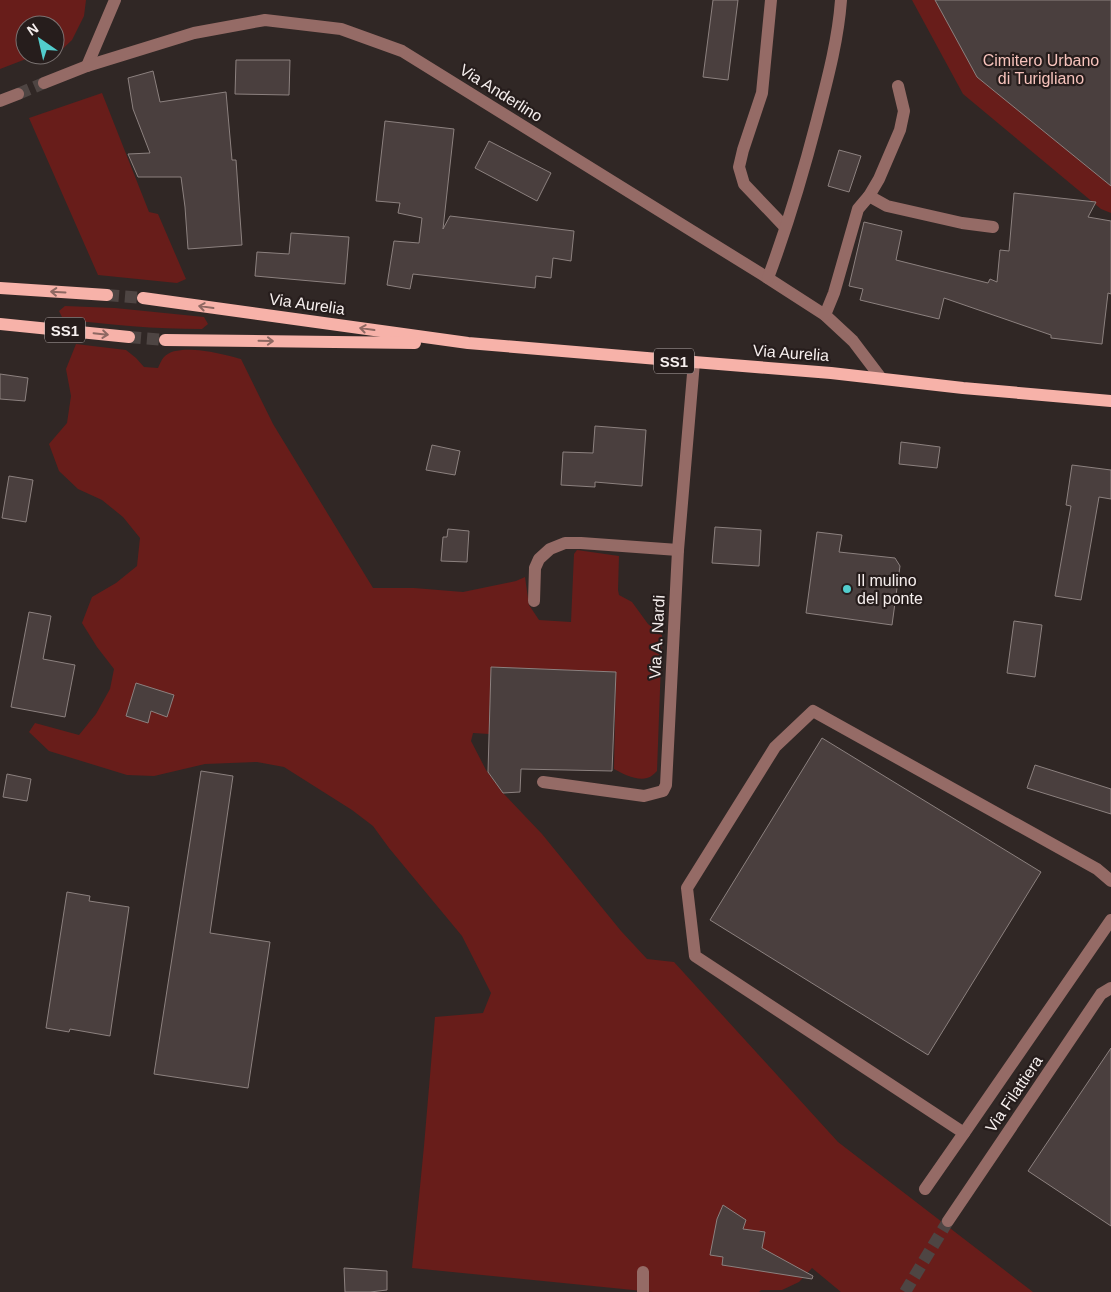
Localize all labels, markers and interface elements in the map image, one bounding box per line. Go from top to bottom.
north arrow [15,15,65,65]
text: N [24,20,41,39]
park label: Cimitero Urbano di Turigliano [983,52,1099,87]
street label: Via Anderlino [457,61,545,125]
one-way arrow [51,287,67,296]
street label: Via Aurelia [268,290,346,318]
one-way arrow [199,301,215,311]
road number: SS1 [45,318,85,342]
one-way arrow [360,324,376,334]
one-way arrow [92,329,108,339]
one-way arrow [258,336,274,346]
street label: Via Aurelia [752,342,830,364]
road number: SS1 [654,348,694,374]
place label: Il mulino del ponte [857,572,923,607]
marker: Il mulino del ponte [841,583,853,595]
street label: Via A. Nardi [646,595,668,679]
street label: Via Filattiera [982,1052,1046,1135]

